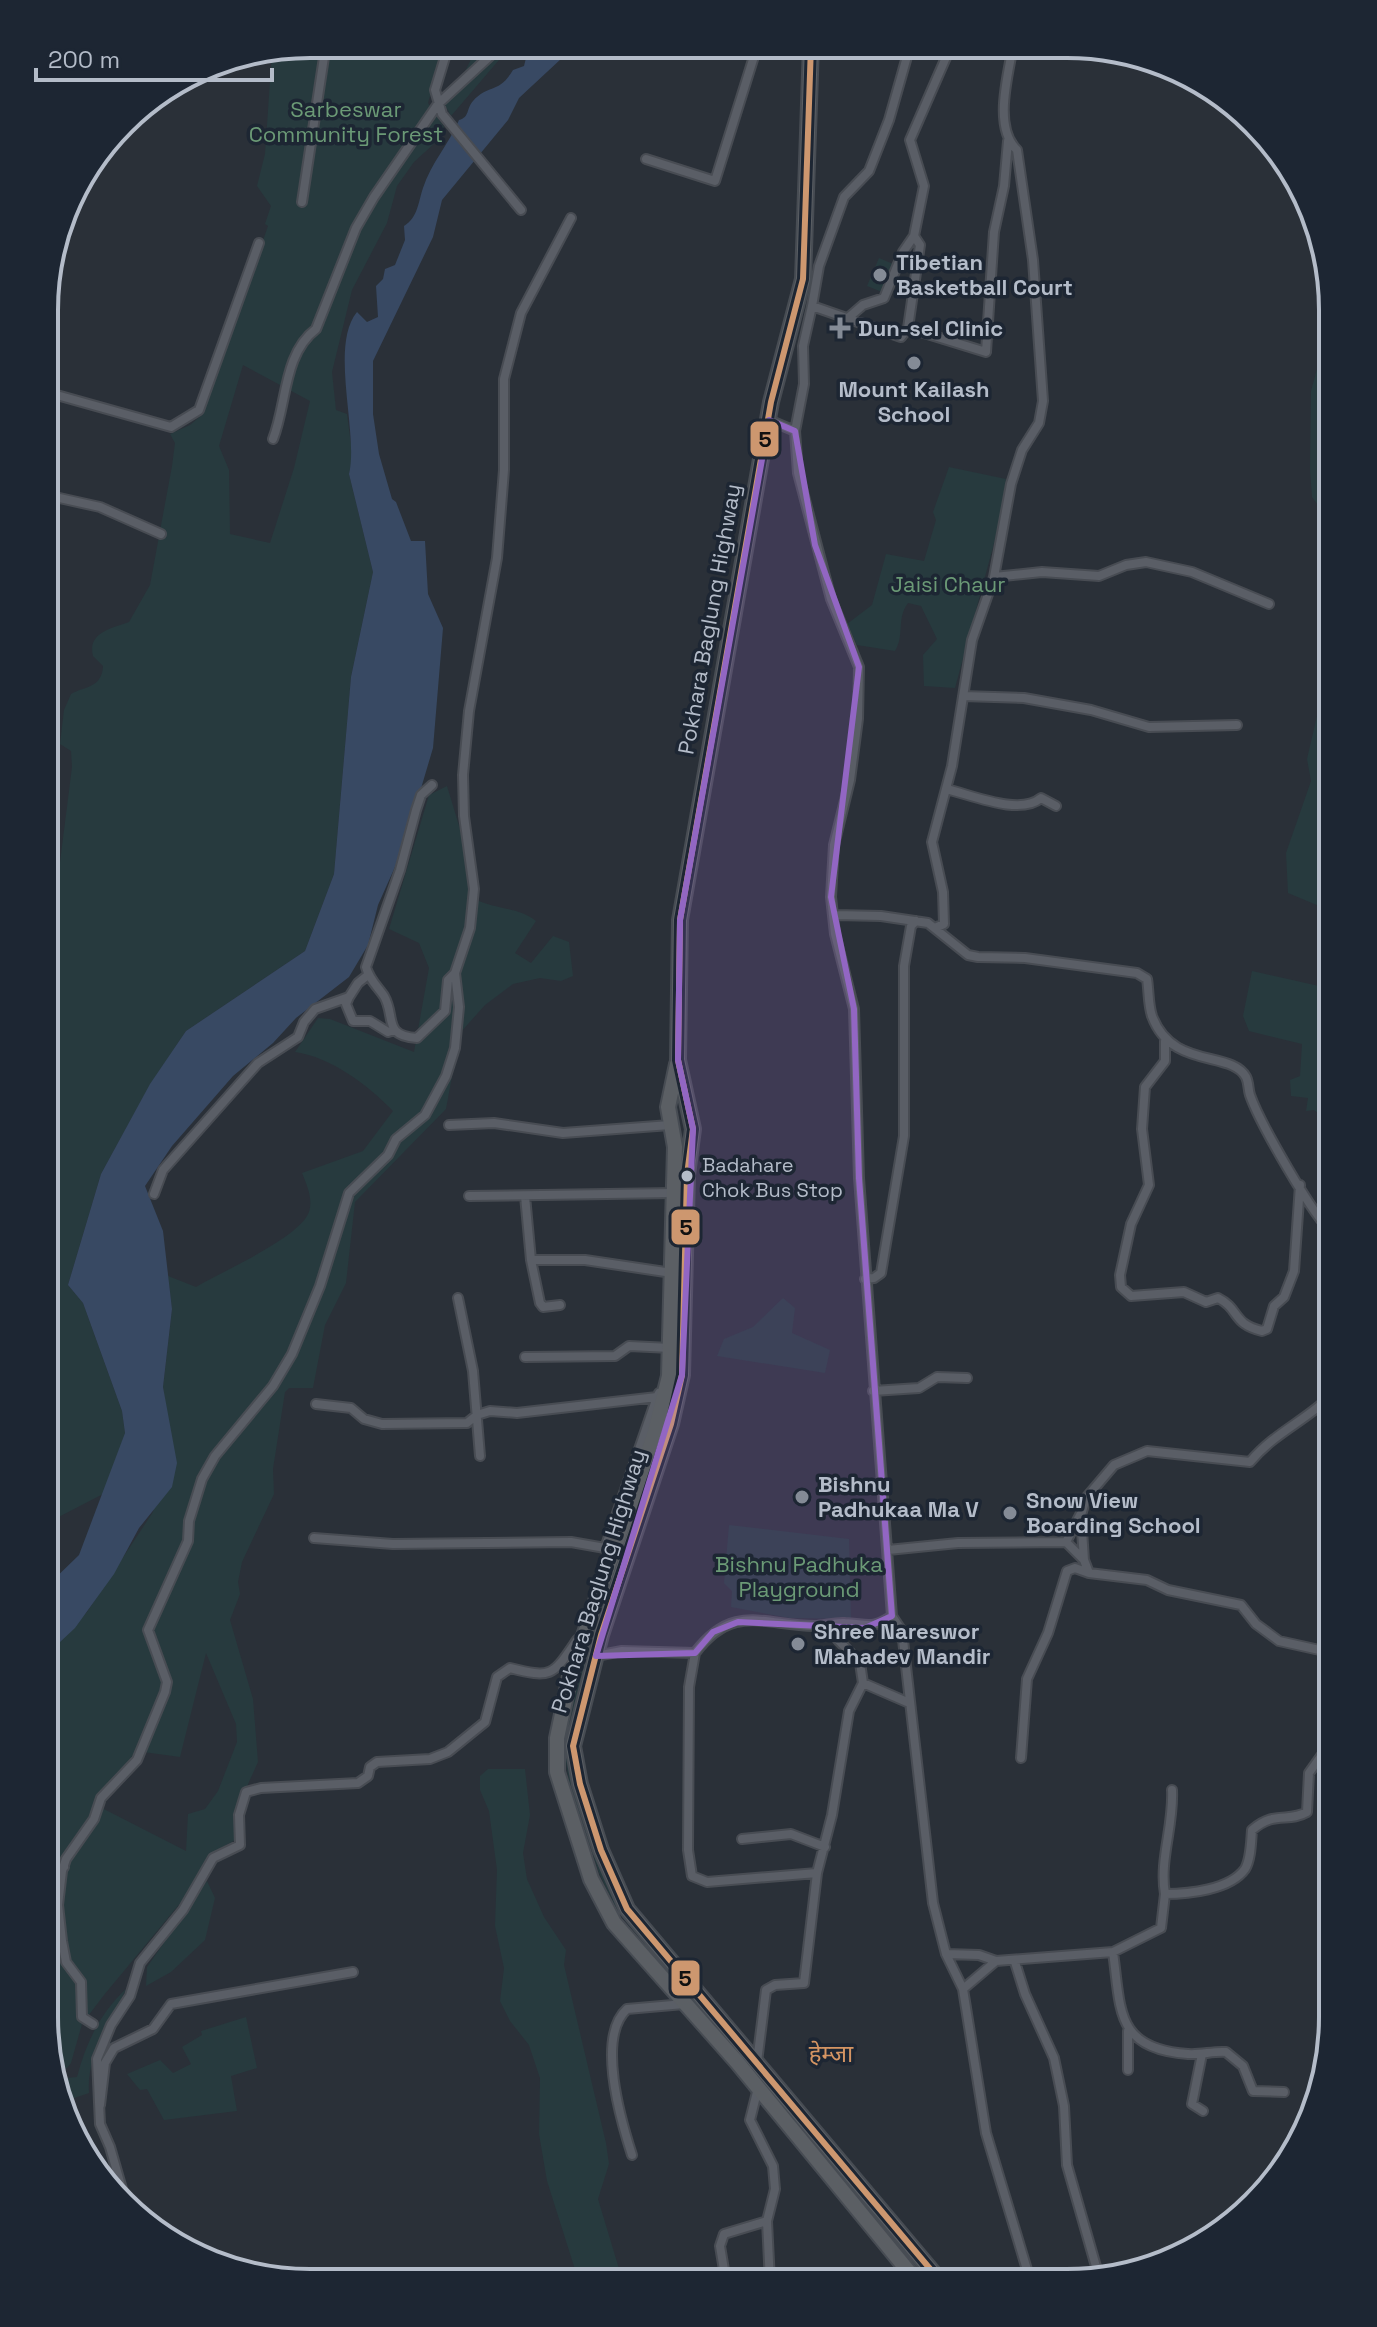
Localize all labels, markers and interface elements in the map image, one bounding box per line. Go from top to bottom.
scale bar [36,32,272,82]
text: 200 m [48,44,120,75]
park label: Sarbeswar Community Forest [249,95,443,148]
place label: Tibetian Basketball Court [896,248,1073,301]
marker: Tibetian Basketball Court [871,266,889,284]
place label: Dun-sel Clinic [858,314,1003,342]
marker: Dun-sel Clinic [829,317,851,339]
marker: Mount Kailash School [905,354,923,372]
place label: Mount Kailash School [838,375,990,428]
line badge: 5 [749,420,780,458]
text: 5 [758,425,772,453]
street label: Pokhara Baglung Highway [671,481,747,757]
park label: Jaisi Chaur [891,570,1005,598]
place label: Badahare Chok Bus Stop [702,1152,843,1203]
marker: Badahare Chok Bus Stop [679,1168,695,1184]
line badge: 5 [670,1208,701,1246]
text: 5 [679,1213,693,1241]
street label: Pokhara Baglung Highway [544,1446,652,1716]
place label: Bishnu Padhukaa Ma V [818,1470,979,1523]
place label: Snow View Boarding School [1026,1486,1201,1539]
marker: Bishnu Padhukaa Ma V [793,1488,811,1506]
marker: Snow View Boarding School [1001,1504,1019,1522]
park label: Bishnu Padhuka Playground [715,1550,883,1603]
place label: Shree Nareswor Mahadev Mandir [814,1617,991,1670]
marker: Shree Nareswor Mahadev Mandir [789,1635,807,1653]
line badge: 5 [670,1959,701,1997]
text: 5 [678,1964,692,1992]
district label: हेम्जा [809,2038,854,2069]

